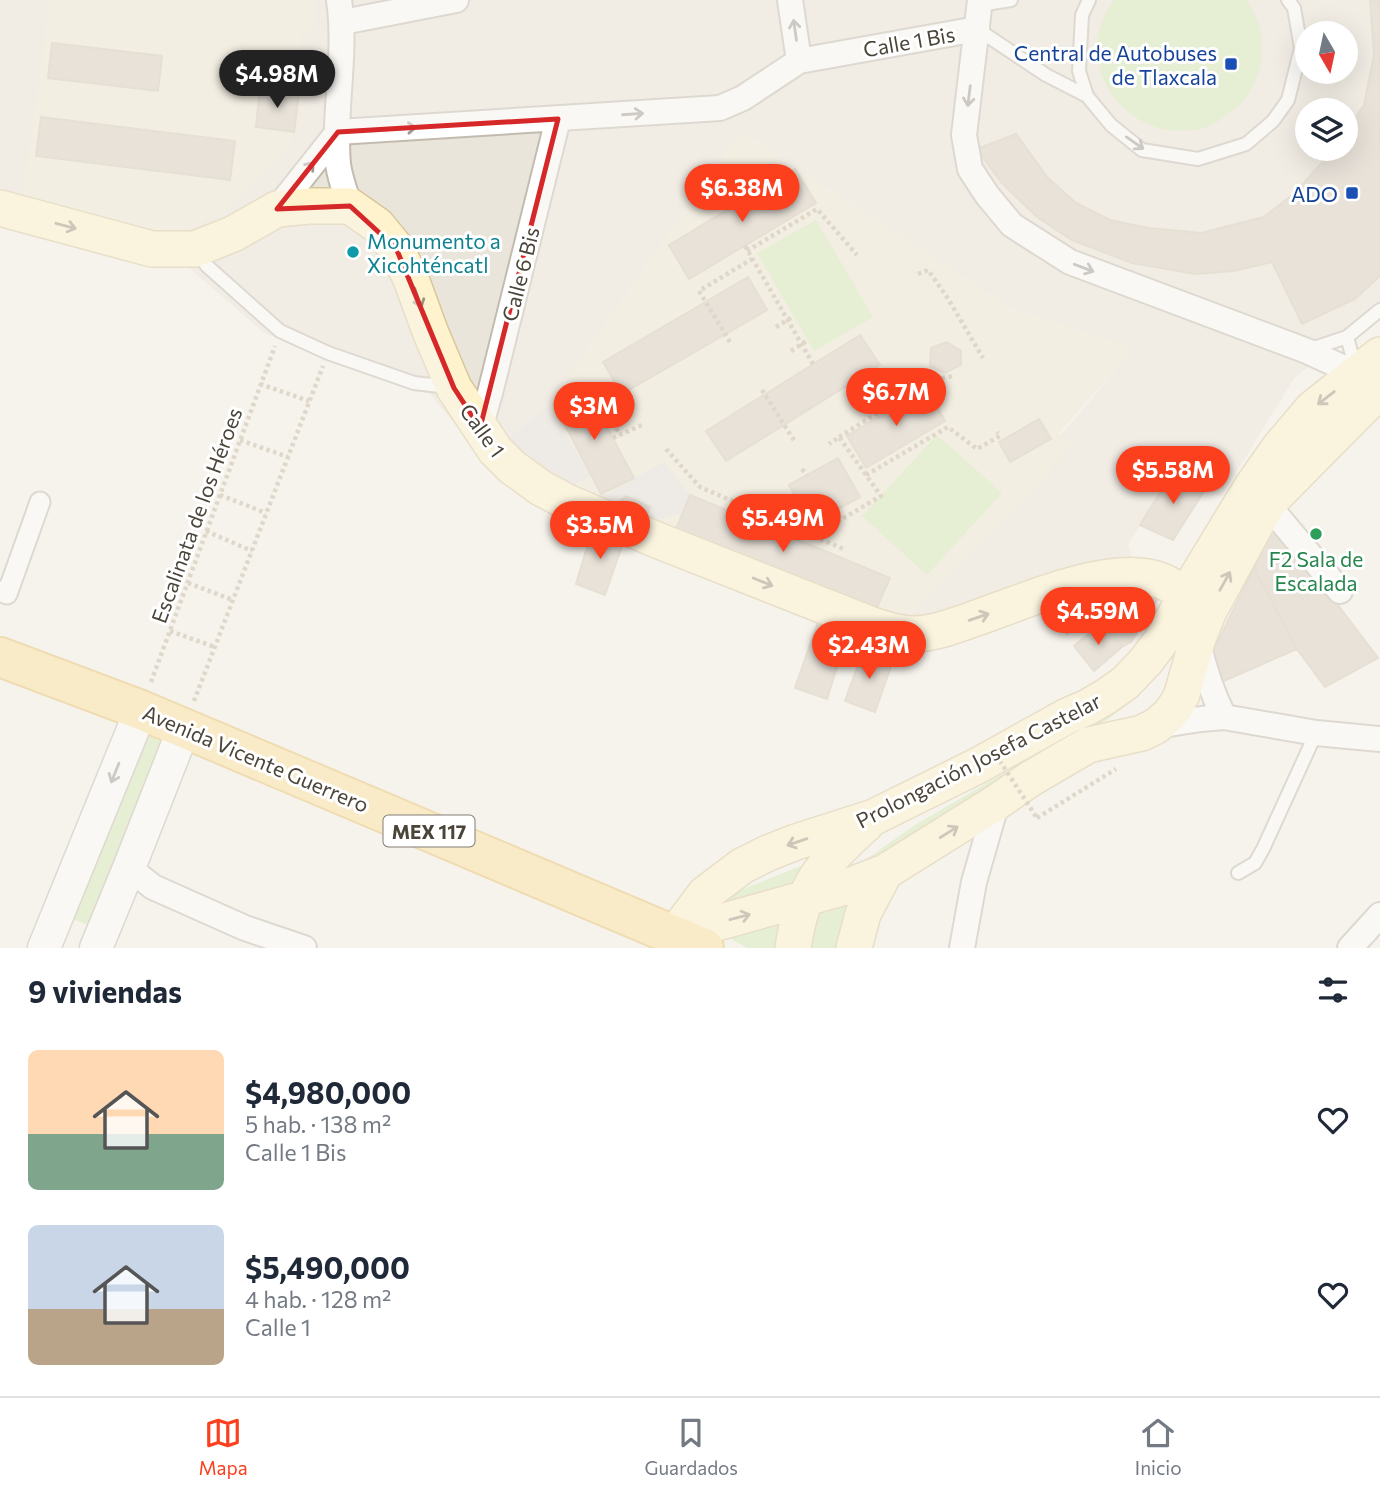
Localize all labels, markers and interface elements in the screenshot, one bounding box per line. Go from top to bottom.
one-way arrow [788,20,801,42]
street label: Calle 1 Bis [861,21,957,61]
north arrow [1295,21,1358,84]
map controls [1295,21,1358,161]
place label: Central de Autobuses de Tlaxcala [1014,40,1217,89]
pin: $4.98M [220,50,334,110]
marker: Central de Autobuses de Tlaxcala [1223,56,1239,72]
text: $4.98M [235,59,319,87]
one-way arrow [962,85,975,107]
button: layers [1295,98,1358,161]
one-way arrow [621,107,644,120]
one-way arrow [394,122,417,135]
one-way arrow [1126,135,1145,150]
one-way arrow [299,161,314,180]
pin: $6.38M [685,164,799,224]
text: $6.38M [701,173,783,201]
place label: ADO [1291,181,1338,206]
marker: ADO [1344,185,1360,201]
one-way arrow [54,220,77,233]
street label: Calle 6 Bis [496,224,544,324]
place label: Monumento a Xicohténcatl [367,228,501,277]
marker: Monumento a Xicohténcatl [345,244,361,260]
one-way arrow [1073,262,1094,275]
one-way arrow [413,287,425,309]
pin: $6.7M [847,368,945,428]
text: $6.7M [862,377,930,405]
pin: $3M [560,382,628,442]
one-way arrow [1318,390,1336,405]
text: $3M [570,391,618,419]
street label: Calle 1 [455,398,511,462]
street label: Escalinata de los Héroes [145,404,247,626]
pin: $5.58M [1116,447,1230,506]
text: $5.58M [1132,455,1214,483]
pin: $5.49M [726,494,840,554]
pin: $3.5M [551,502,649,561]
text: $5.49M [742,503,824,531]
text: $3.5M [566,510,634,538]
marker: F2 Sala de Escalada [1308,526,1324,542]
place label: F2 Sala de Escalada [1269,546,1363,595]
one-way arrow [1219,571,1232,592]
one-way arrow [752,577,773,590]
pin: $4.59M [1041,588,1155,647]
text: $4.59M [1056,596,1140,624]
one-way arrow [967,610,989,622]
pin: $2.43M [812,622,926,681]
text: $2.43M [828,630,910,658]
street label: Prolongación Josefa Castelar [851,687,1105,833]
street label: Avenida Vicente Guerrero [139,699,373,817]
one-way arrow [108,761,121,783]
road number: MEX 117 [384,816,474,846]
one-way arrow [938,825,958,839]
one-way arrow [786,837,808,849]
one-way arrow [728,910,750,923]
icon: filters [1314,971,1352,1009]
text: 9 viviendas [28,972,182,1009]
text: $4,980,000 [245,1073,411,1110]
icon: home [84,1078,168,1162]
icon: heart [1314,1101,1352,1139]
text: 5 hab. · 138 m² [245,1110,391,1138]
text: Calle 1 Bis [245,1138,346,1166]
text: $5,490,000 [245,1248,410,1285]
icon: home [84,1253,168,1337]
icon: heart [1314,1276,1352,1314]
text: 4 hab. · 128 m² [245,1285,391,1313]
text: Calle 1 [245,1313,311,1341]
tab: Mapa [198,1414,248,1479]
tab: Guardados [644,1414,738,1479]
tab: Inicio [1135,1414,1182,1479]

